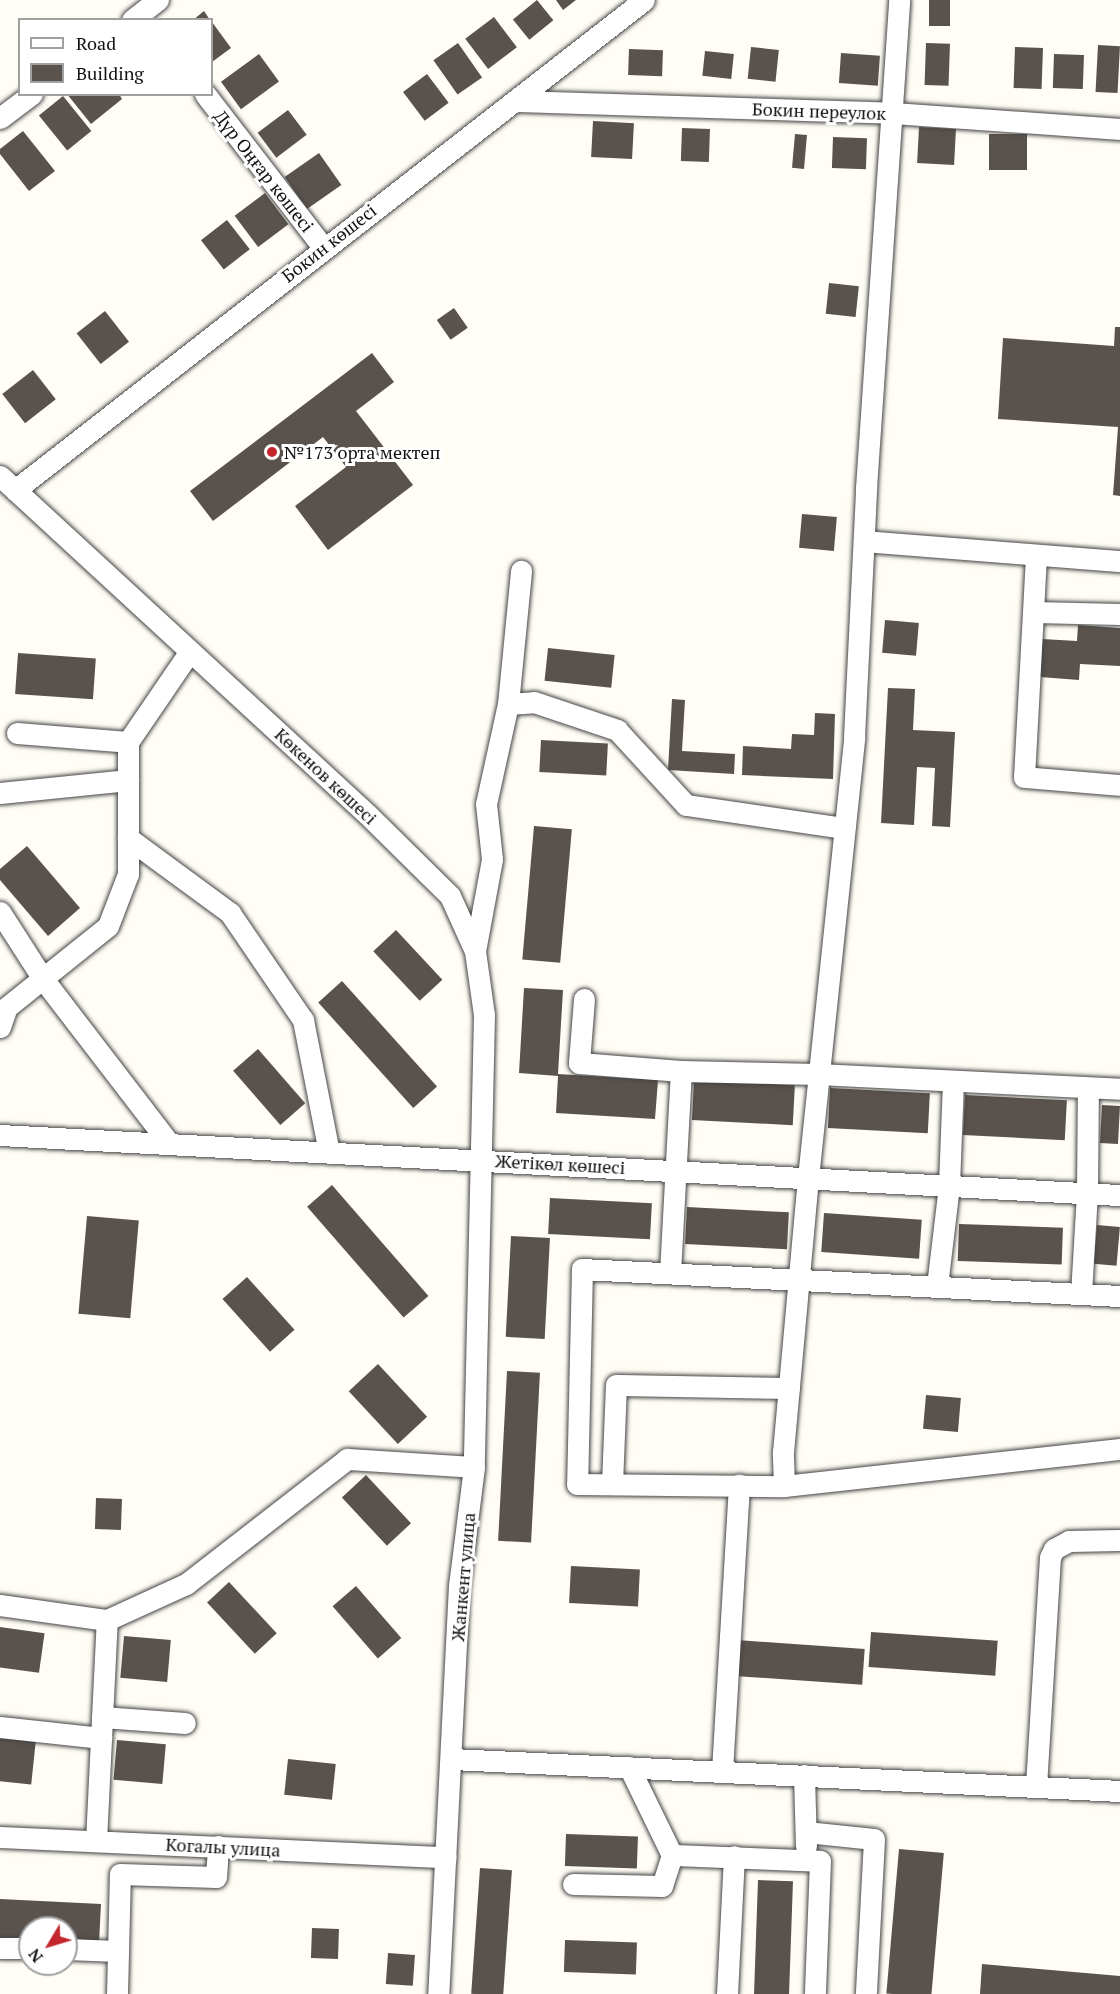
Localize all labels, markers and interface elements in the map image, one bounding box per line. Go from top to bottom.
legend [18,18,213,96]
text: Road [76,31,116,55]
text: Building [76,61,144,85]
street label: Бокин переулок [752,98,886,124]
street label: Дүр Оңғар көшесі [210,106,318,236]
street label: Бокин көшесі [277,199,381,287]
place label: №173 орта мектеп [284,441,440,463]
marker: №173 орта мектеп [265,445,279,459]
street label: Көкенов көшесі [270,723,382,829]
street label: Жетікөл көшесі [494,1150,626,1178]
street label: Жанкент улица [447,1511,479,1643]
street label: Когалы улица [165,1833,281,1861]
north arrow [18,1916,78,1976]
text: N [23,1944,48,1967]

